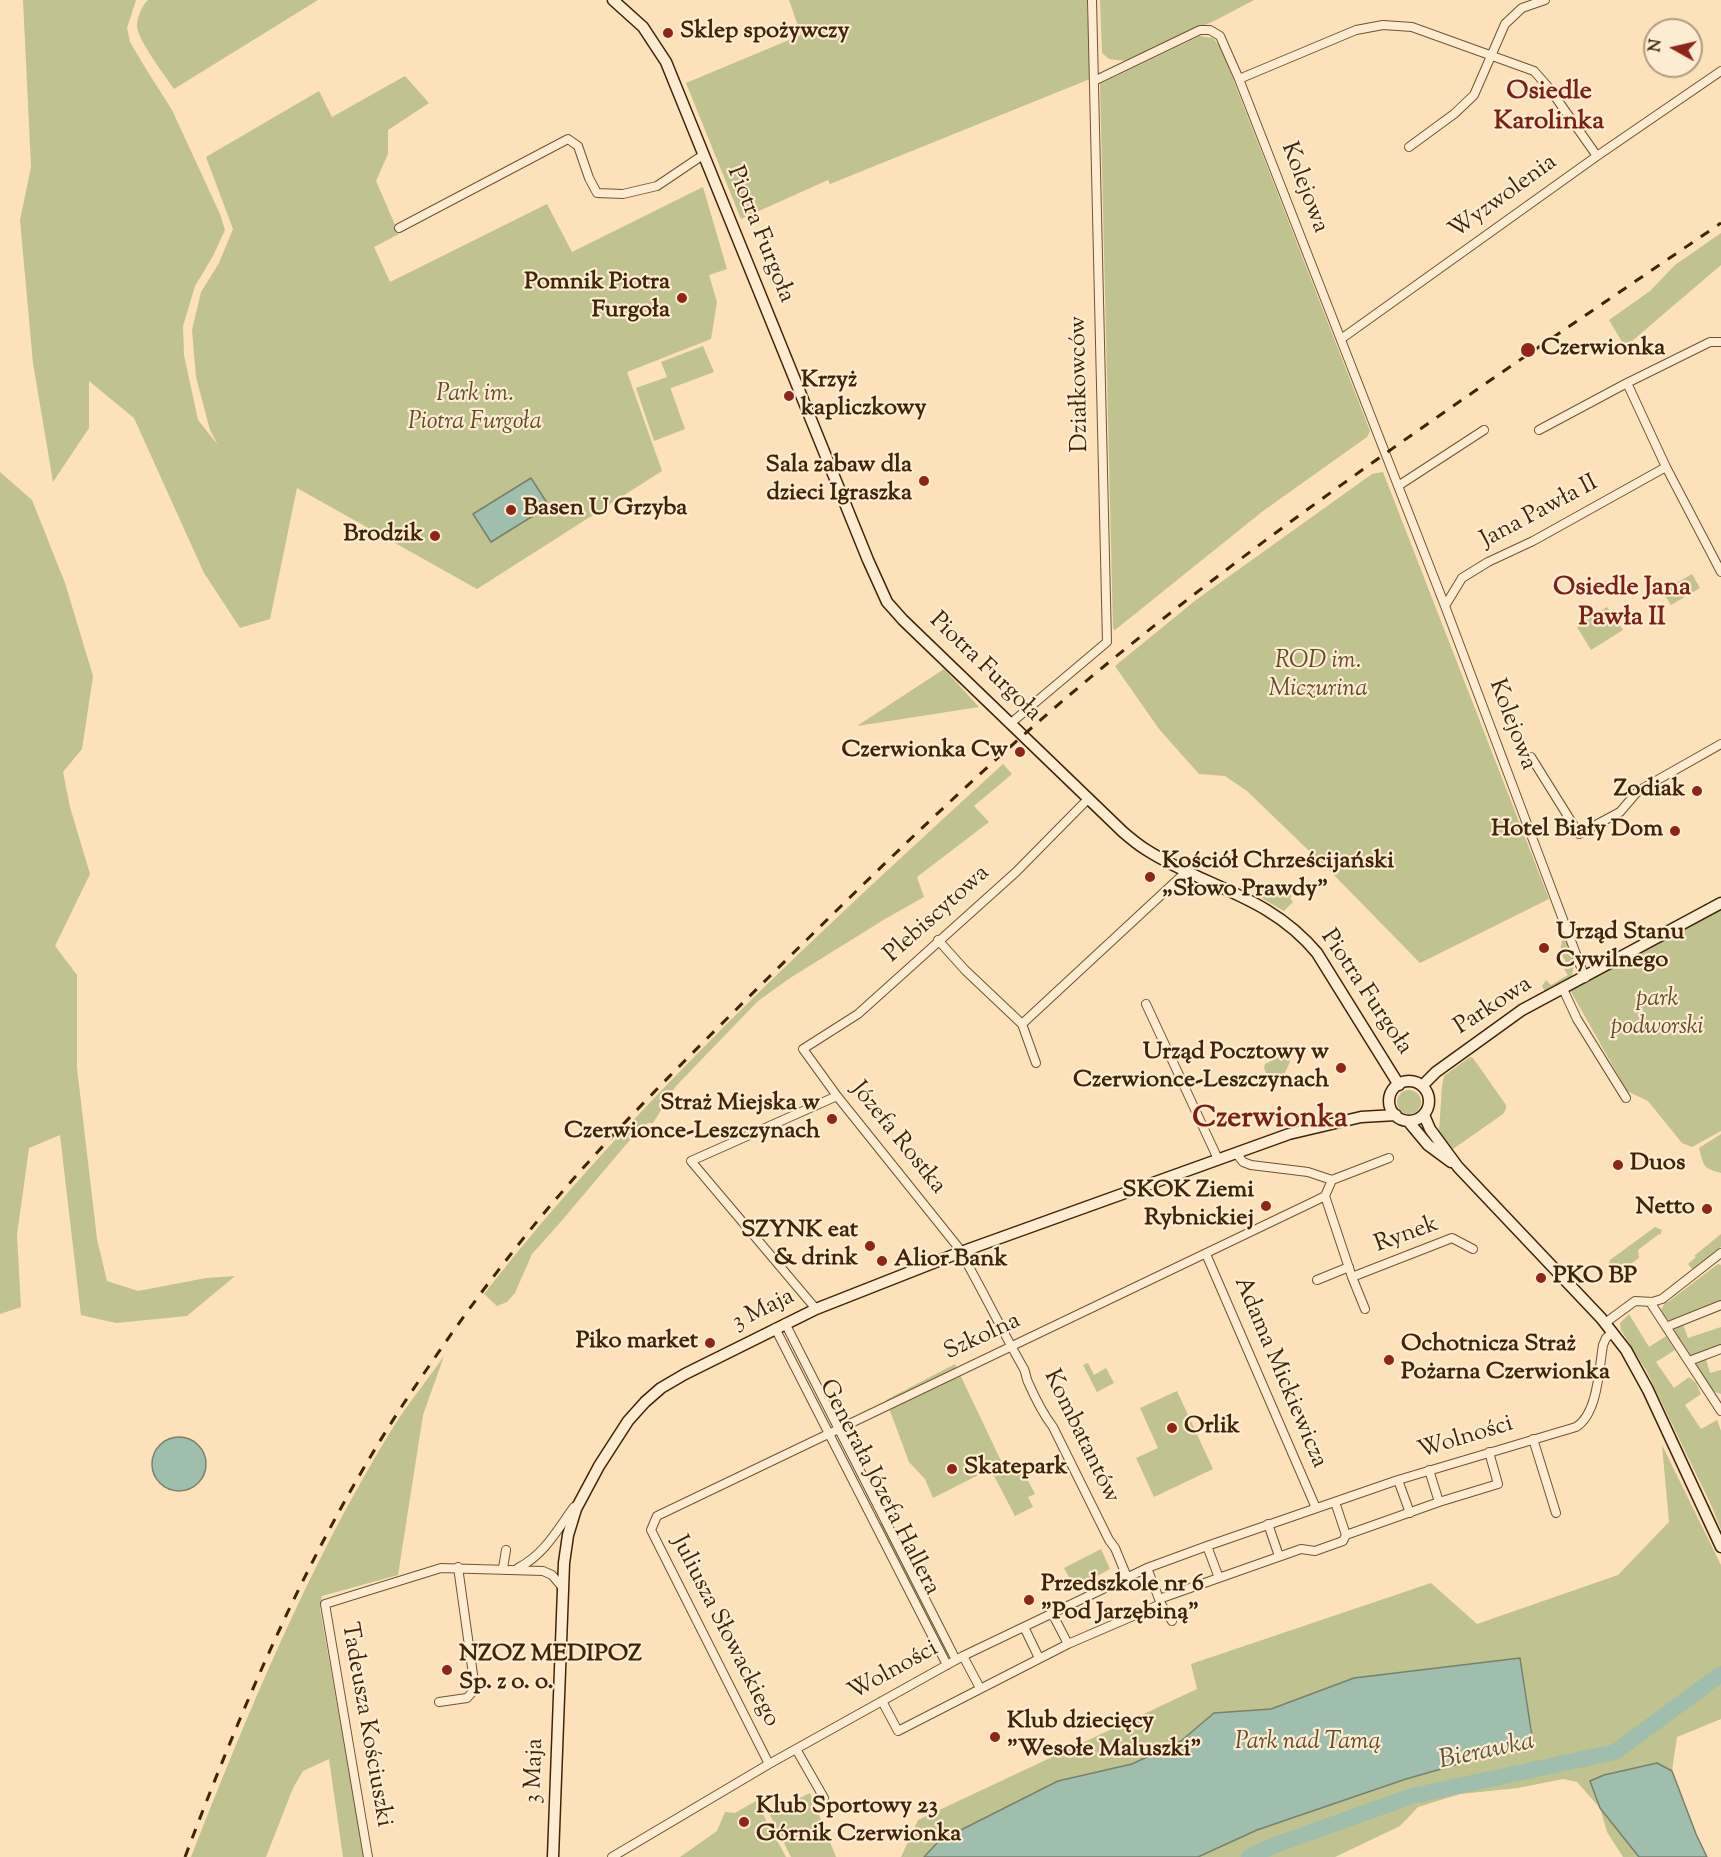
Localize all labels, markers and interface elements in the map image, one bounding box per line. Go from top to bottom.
north arrow [1643,18,1703,78]
place label: Sklep spożywczy [680,19,849,47]
marker: Sklep spożywczy [661,26,675,40]
text: N [1644,38,1669,54]
district label: Osiedle Karolinka [1494,78,1604,140]
street label: Kolejowa [1273,139,1333,237]
street label: Wyzwolenia [1444,149,1564,247]
street label: Piotra Furgoła [719,163,799,307]
place label: Pomnik Piotra Furgoła [524,270,670,326]
marker: Pomnik Piotra Furgoła [675,291,689,305]
street label: Działkowców [1065,316,1097,452]
place label: Czerwionka [1541,336,1665,364]
marker: Czerwionka [1519,341,1537,359]
place label: Krzyż kapliczkowy [801,368,926,424]
park label: Park im. Piotra Furgoła [408,382,542,438]
marker: Krzyż kapliczkowy [782,389,796,403]
place label: Sala zabaw dla dzieci Igraszka [766,453,912,509]
street label: Jana Pawła II [1476,470,1604,556]
marker: Sala zabaw dla dzieci Igraszka [917,474,931,488]
place label: Basen U Grzyba [523,496,687,524]
marker: Basen U Grzyba [504,503,518,517]
place label: Brodzik [343,522,423,550]
marker: Brodzik [428,529,442,543]
district label: Osiedle Jana Pawła II [1553,574,1691,636]
street label: Piotra Furgoła [922,607,1046,729]
park label: ROD im. Miczurina [1268,649,1368,705]
street label: Kolejowa [1481,676,1541,774]
place label: Czerwionka Cw [842,738,1008,766]
marker: Czerwionka Cw [1013,745,1027,759]
place label: Zodiak [1614,777,1685,805]
marker: Zodiak [1690,784,1704,798]
place label: Hotel Biały Dom [1491,817,1663,845]
marker: Hotel Biały Dom [1668,824,1682,838]
place label: Kościół Chrześcijański „Słowo Prawdy” [1162,849,1394,905]
street label: Plebiscytowa [879,860,997,970]
marker: Kościół Chrześcijański „Słowo Prawdy” [1143,870,1157,884]
place label: Urząd Stanu Cywilnego [1556,920,1684,976]
street label: Piotra Furgoła [1313,925,1417,1061]
marker: Urząd Stanu Cywilnego [1537,941,1551,955]
street label: Parkowa [1450,971,1538,1043]
park label: park podworski [1610,987,1704,1043]
place label: Urząd Pocztowy w Czerwionce-Leszczynach [1073,1040,1329,1096]
marker: Urząd Pocztowy w Czerwionce-Leszczynach [1334,1061,1348,1075]
street label: Józefa Rostka [843,1077,951,1201]
place label: Straż Miejska w Czerwionce-Leszczynach [564,1091,820,1147]
district label: Czerwionka [1192,1103,1348,1139]
marker: Straż Miejska w Czerwionce-Leszczynach [825,1112,839,1126]
place label: Duos [1630,1151,1685,1179]
marker: Duos [1611,1158,1625,1172]
place label: SKOK Ziemi Rybnickiej [1122,1178,1254,1234]
place label: Netto [1636,1195,1695,1223]
marker: SKOK Ziemi Rybnickiej [1259,1199,1273,1213]
marker: Netto [1700,1202,1714,1216]
street label: Rynek [1371,1211,1443,1261]
place label: SZYNK eat & drink [741,1218,858,1274]
marker: SZYNK eat & drink [863,1239,877,1253]
place label: Alior Bank [894,1247,1008,1275]
marker: Alior Bank [875,1254,889,1268]
place label: PKO BP [1553,1264,1637,1292]
marker: PKO BP [1534,1271,1548,1285]
street label: Adama Mickiewicza [1226,1273,1332,1473]
street label: 3 Maja [728,1284,800,1338]
street label: Szkolna [940,1308,1026,1368]
place label: Piko market [576,1329,698,1357]
place label: Ochotnicza Straż Pożarna Czerwionka [1401,1332,1610,1388]
marker: Piko market [703,1336,717,1350]
marker: Ochotnicza Straż Pożarna Czerwionka [1382,1353,1396,1367]
street label: Kombatantów [1035,1366,1125,1508]
street label: Generała Józefa Hallera [811,1375,945,1601]
street label: Wolności [1415,1411,1517,1467]
place label: Orlik [1184,1414,1240,1442]
marker: Orlik [1165,1421,1179,1435]
place label: Skatepark [964,1455,1068,1483]
marker: Skatepark [945,1462,959,1476]
street label: Juliusza Słowackiego [663,1531,785,1733]
place label: Przedszkole nr 6 "Pod Jarzębiną" [1041,1572,1204,1628]
marker: Przedszkole nr 6 "Pod Jarzębiną" [1022,1593,1036,1607]
street label: Tadeusza Kościuszki [333,1621,397,1829]
street label: Wolności [844,1636,944,1708]
place label: NZOZ MEDIPOZ Sp. z o. o. [459,1642,642,1698]
marker: NZOZ MEDIPOZ Sp. z o. o. [440,1663,454,1677]
place label: Klub dziecięcy "Wesołe Maluszki" [1007,1709,1202,1765]
water label: Bierawka [1437,1728,1537,1778]
marker: Klub dziecięcy "Wesołe Maluszki" [988,1730,1002,1744]
park label: Park nad Tamą [1235,1730,1381,1758]
street label: 3 Maja [520,1738,552,1804]
place label: Klub Sportowy 23 Górnik Czerwionka [756,1794,961,1850]
marker: Klub Sportowy 23 Górnik Czerwionka [737,1815,751,1829]

